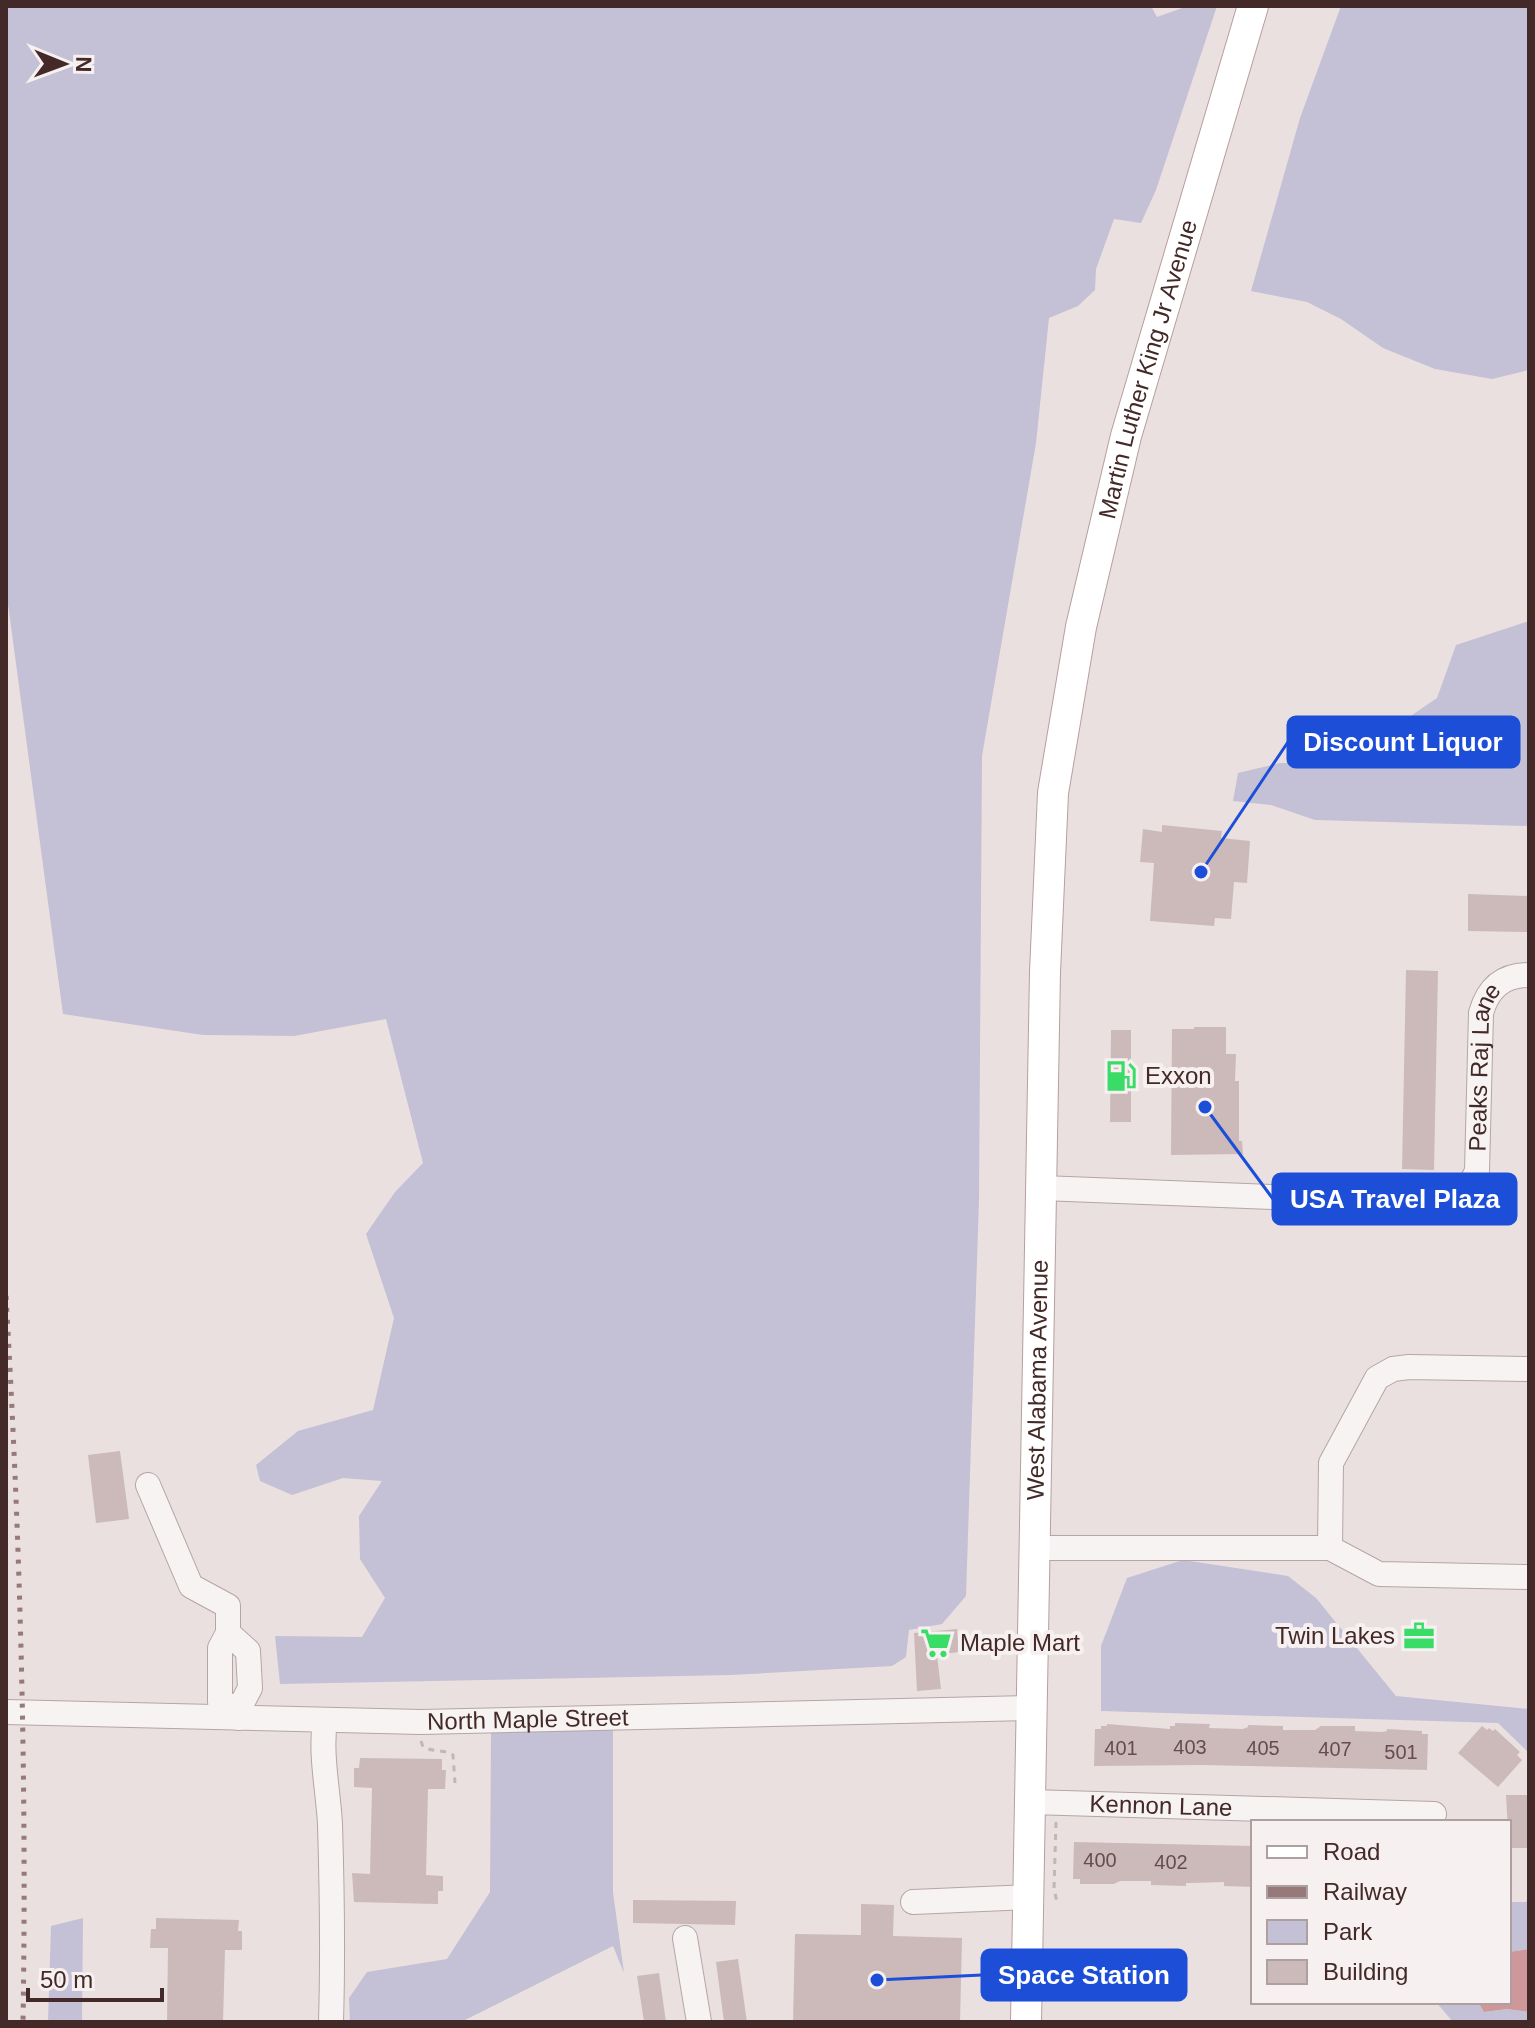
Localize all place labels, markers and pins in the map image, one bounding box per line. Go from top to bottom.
callout: Discount Liquor [1288,717,1519,767]
fuel station icon: Exxon [1104,1059,1138,1093]
place label: Exxon [1145,1062,1212,1089]
callout: USA Travel Plaza [1273,1174,1516,1224]
office icon: Twin Lakes [1402,1619,1436,1653]
place label: Twin Lakes [1275,1622,1395,1649]
supermarket icon: Maple Mart [919,1626,953,1660]
place label: Maple Mart [960,1629,1080,1656]
callout: Space Station [982,1950,1186,2000]

